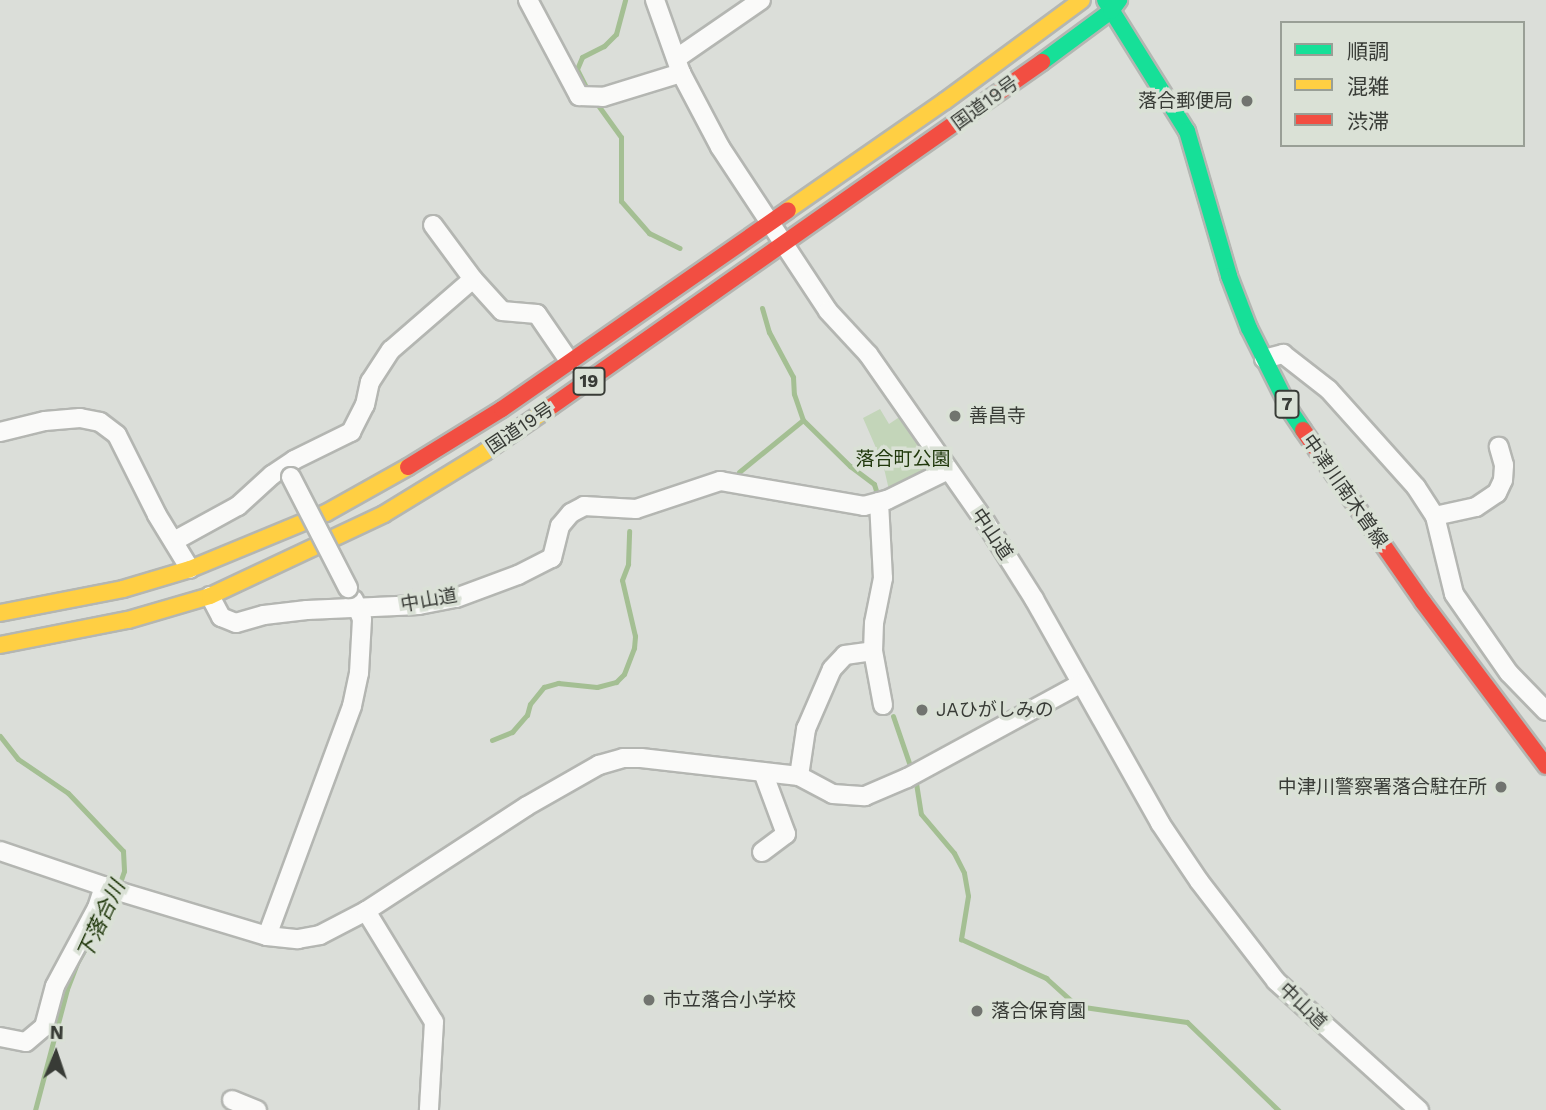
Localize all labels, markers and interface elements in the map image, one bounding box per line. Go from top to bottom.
legend [1280,21,1525,147]
text: 順調 [1347,39,1389,64]
street label: 国道19号 [948,71,1022,135]
text: 混雑 [1347,74,1389,99]
place label: 落合郵便局 [1138,90,1233,112]
marker: 落合郵便局 [1239,93,1255,109]
text: 渋滞 [1347,109,1389,134]
road number: 19 [572,366,606,396]
road number: 7 [1273,390,1301,418]
street label: 国道19号 [482,397,558,459]
place label: 善昌寺 [969,405,1026,427]
marker: 善昌寺 [947,408,963,424]
street label: 中津川南木曽線 [1298,430,1392,552]
park label: 落合町公園 [856,448,950,470]
street label: 中山道 [967,504,1017,564]
street label: 中山道 [399,584,459,616]
place label: JAひがしみの [936,699,1054,721]
marker: JAひがしみの [914,702,930,718]
place label: 中津川警察署落合駐在所 [1278,776,1487,798]
marker: 中津川警察署落合駐在所 [1493,779,1509,795]
water label: 下落合川 [72,877,130,963]
street label: 中山道 [1275,978,1331,1034]
place label: 市立落合小学校 [663,989,796,1011]
marker: 市立落合小学校 [641,992,657,1008]
place label: 落合保育園 [991,1000,1086,1022]
marker: 落合保育園 [969,1003,985,1019]
north arrow [21,1019,91,1089]
text: N [49,1021,64,1044]

